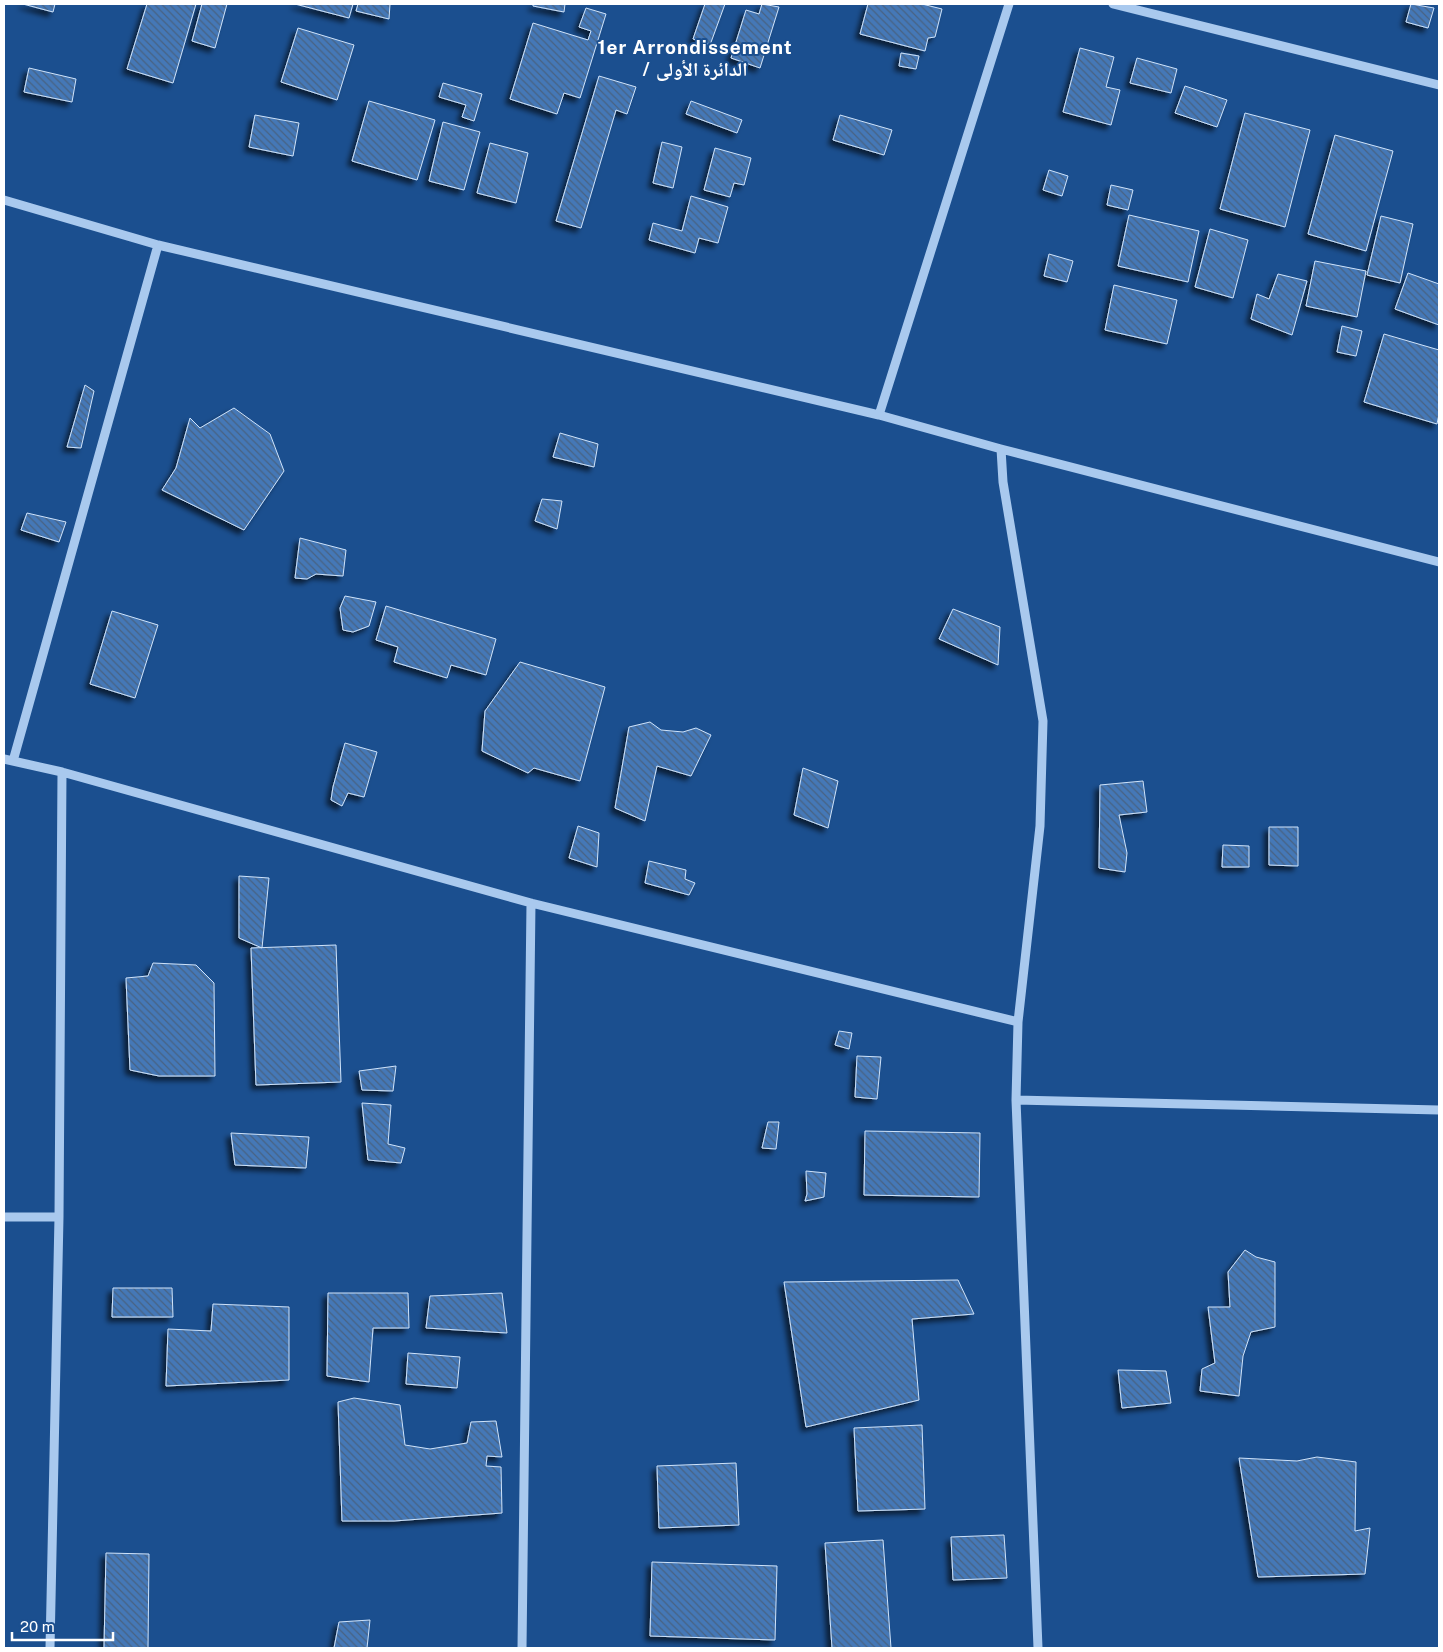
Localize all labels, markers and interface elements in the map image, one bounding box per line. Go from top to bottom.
district label: 1er Arrondissement / الدائرة الأولى [597,36,793,81]
scale bar [12,1610,114,1642]
text: 20 m [20,1618,55,1635]

